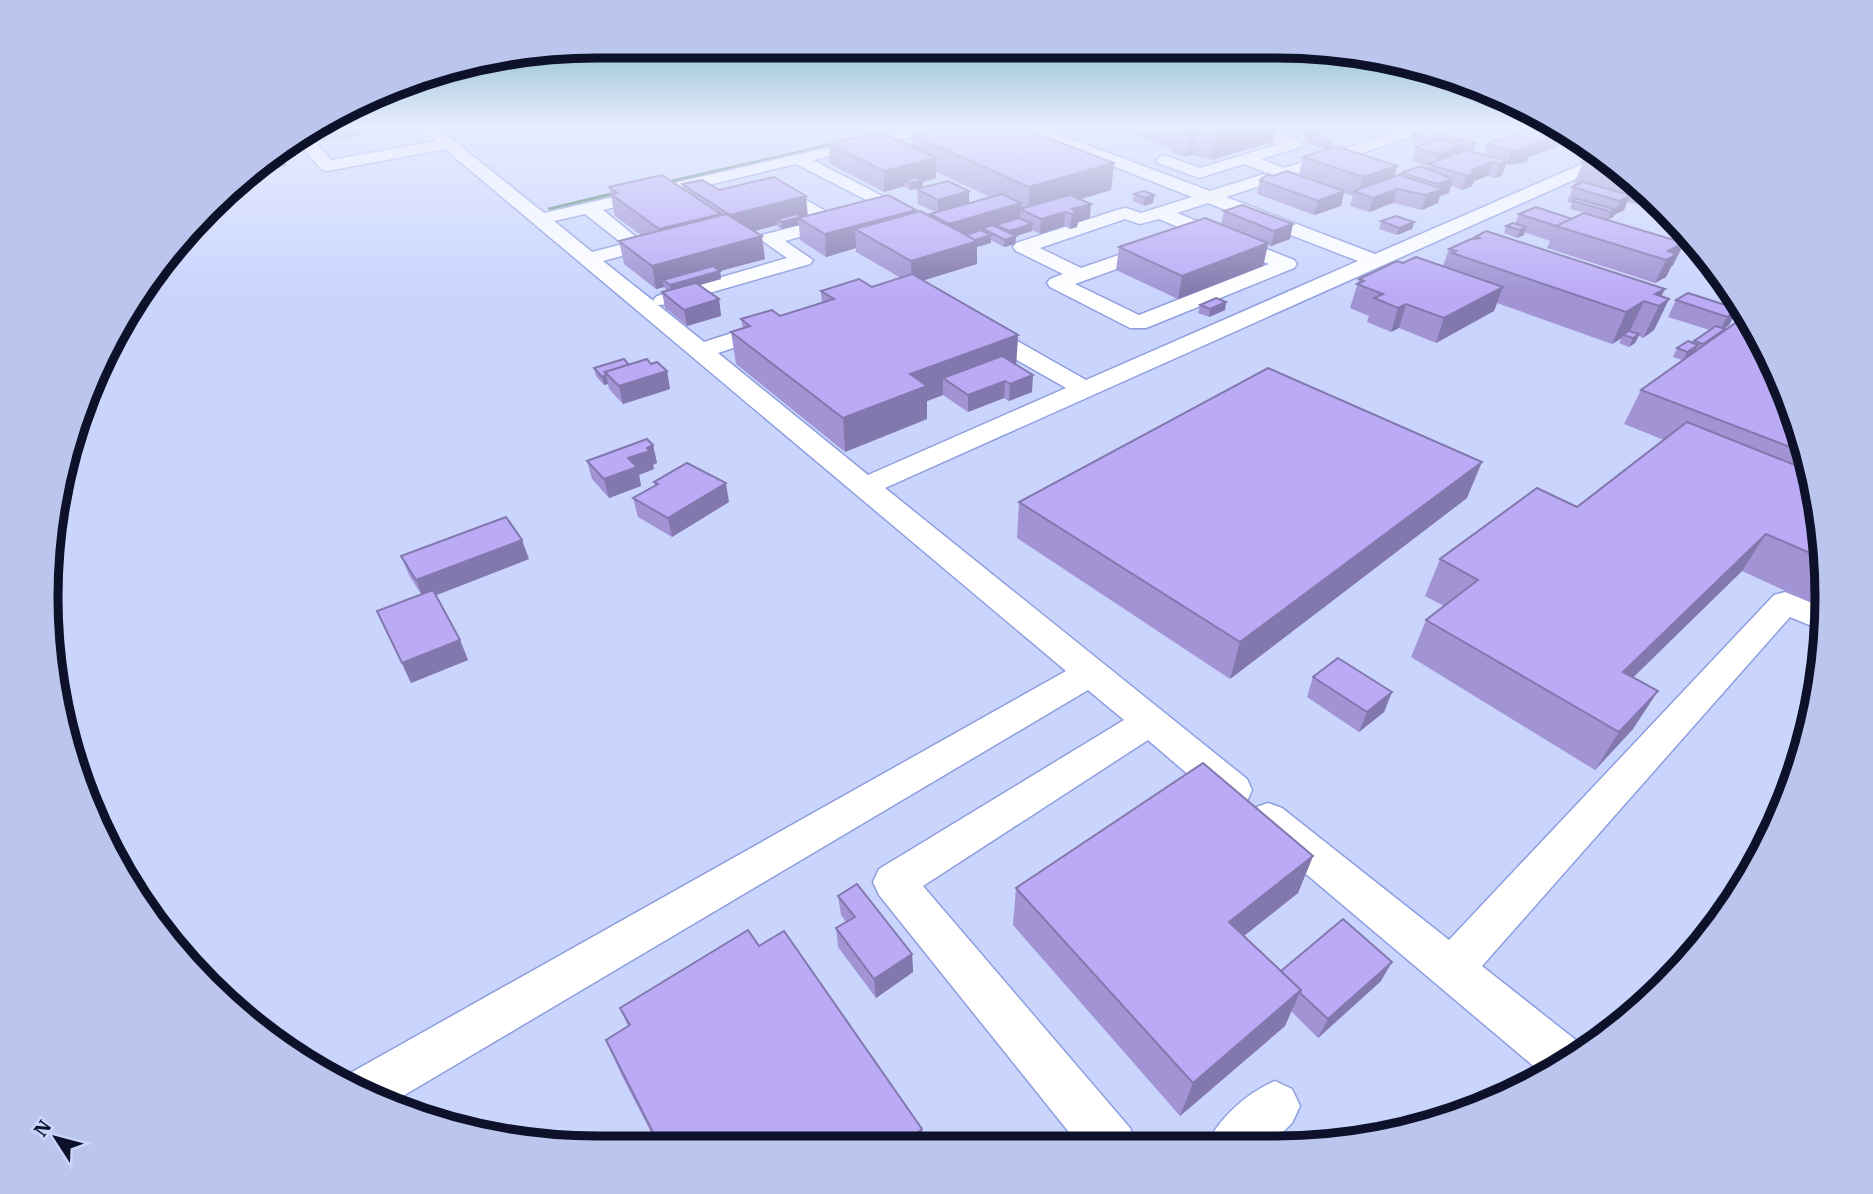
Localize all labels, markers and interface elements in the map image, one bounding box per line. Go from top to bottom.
north arrow [21,1103,91,1173]
text: N [28,1115,56,1141]

